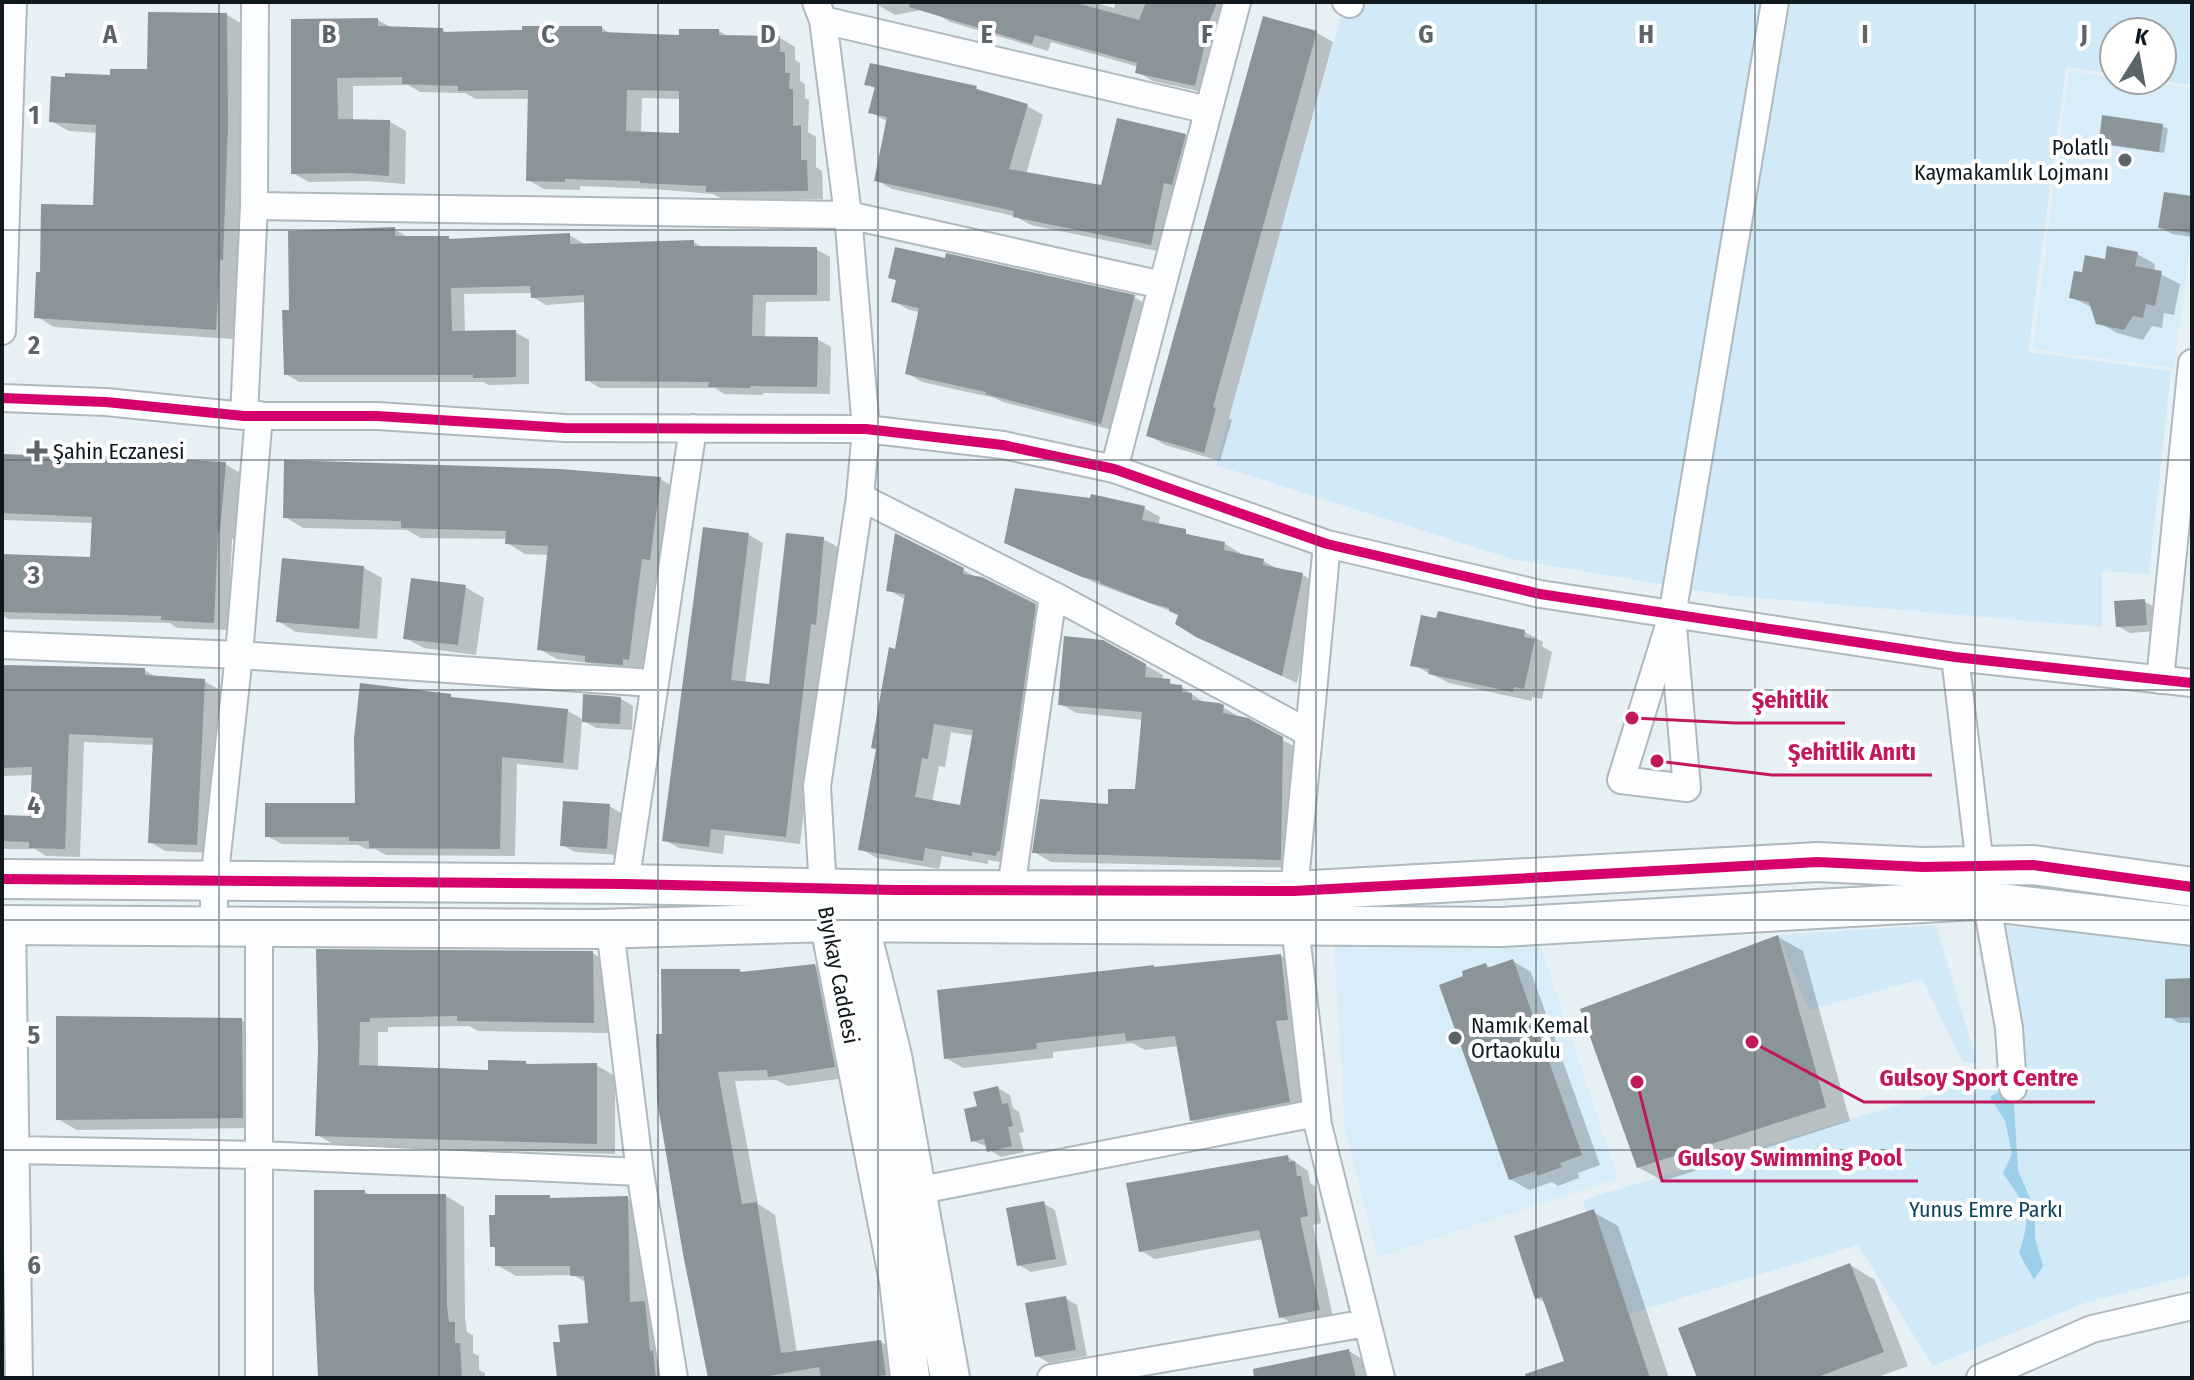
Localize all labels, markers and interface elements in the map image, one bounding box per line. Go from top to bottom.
north arrow [2098,16,2178,96]
text: A [102,19,118,50]
text: B [322,19,337,50]
text: C [541,19,555,50]
text: D [760,19,776,50]
text: E [981,19,993,50]
text: F [1201,19,1213,50]
text: G [1418,19,1434,50]
text: H [1638,19,1654,50]
text: I [1862,19,1869,50]
text: J [2079,19,2088,50]
text: K [2133,22,2152,52]
text: 1 [29,100,40,131]
place label: Polatlı Kaymakamlık Lojmanı [1914,134,2109,186]
marker: Polatlı Kaymakamlık Lojmanı [2116,151,2134,169]
text: 2 [27,330,40,361]
place label: Şahin Eczanesi [53,438,185,465]
marker: Şahin Eczanesi [28,442,46,460]
text: 3 [27,560,40,591]
callout: Şehitlik [1736,675,1845,723]
text: Şehitlik [1752,686,1829,715]
callout: Şehitlik Anıtı [1772,727,1932,775]
text: Şehitlik Anıtı [1788,738,1916,767]
text: 4 [27,790,41,821]
street label: Bıyıkay Caddesi [812,904,865,1046]
place label: Namık Kemal Ortaokulu [1471,1012,1589,1064]
text: 5 [28,1020,41,1051]
marker: Namık Kemal Ortaokulu [1446,1029,1464,1047]
callout: Gulsoy Sport Centre [1864,1054,2095,1102]
text: Gulsoy Sport Centre [1880,1064,2078,1092]
callout: Gulsoy Swimming Pool [1662,1133,1918,1181]
text: Gulsoy Swimming Pool [1678,1144,1903,1172]
park label: Yunus Emre Parkı [1909,1196,2063,1223]
text: 6 [27,1250,41,1281]

